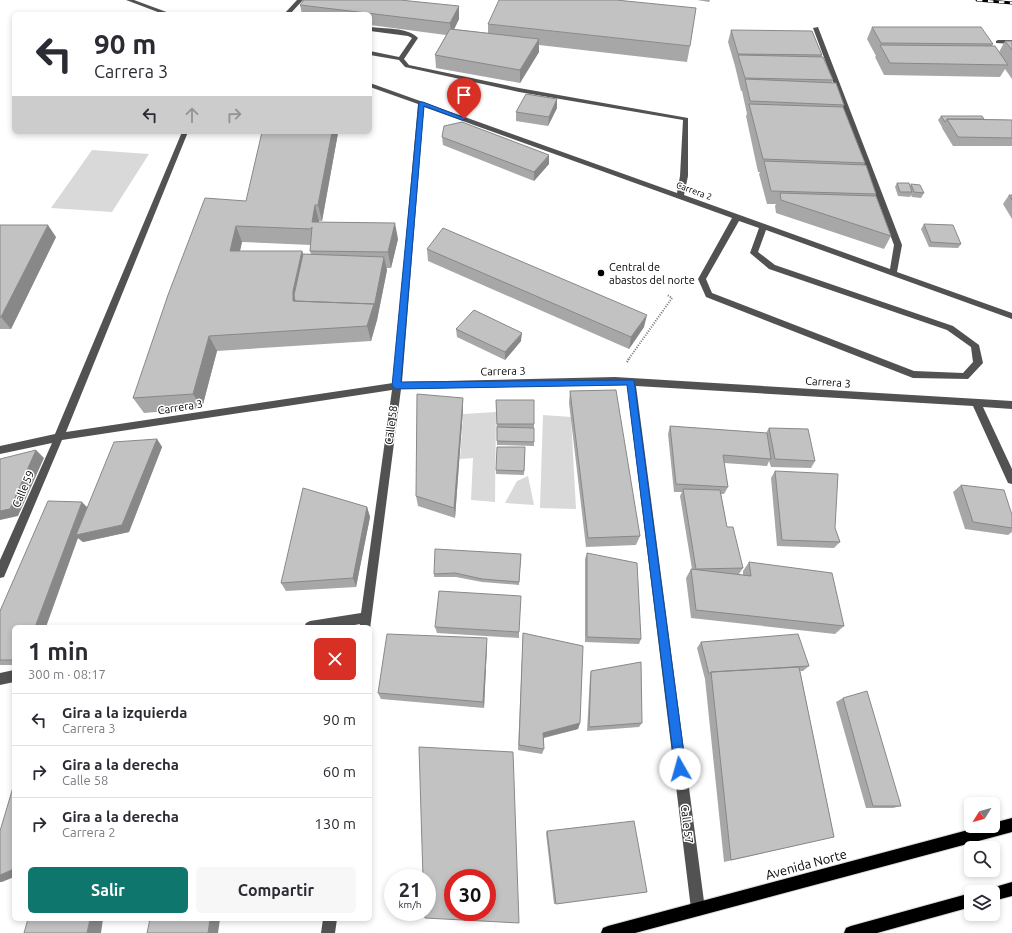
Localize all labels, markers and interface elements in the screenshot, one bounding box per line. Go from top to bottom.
icon: left [28,28,80,80]
text: 90 m [94,28,156,59]
text: Carrera 3 [94,61,168,81]
pin [447,78,481,119]
icon: arrive [453,84,475,106]
icon: left [139,104,161,126]
icon: ahead [181,104,203,126]
icon: right [223,104,245,126]
street label: Carrera 2 [675,180,713,202]
place label: Central de abastos del norte [609,261,695,286]
marker: Central de abastos del norte [596,268,606,278]
street label: Carrera 3 [480,365,526,377]
street label: Carrera 3 [805,374,851,390]
street label: Carrera 3 [157,398,203,416]
street label: Calle 58 [383,405,399,445]
street label: Calle 59 [10,469,36,509]
text: 1 min [28,638,89,665]
button: close [314,638,356,680]
text: 300 m · 08:17 [28,667,106,681]
text: Gira a la izquierda [62,704,188,721]
icon: left [28,709,50,731]
text: 90 m [323,711,356,728]
text: Carrera 3 [62,721,116,735]
position arrow [659,748,701,790]
text: Gira a la derecha [62,756,179,773]
icon: right [28,761,50,783]
text: 60 m [323,763,356,780]
text: Calle 58 [62,773,108,787]
north arrow [964,797,1000,833]
map controls [964,797,1000,921]
street label: Calle 57 [679,804,695,844]
text: Gira a la derecha [62,808,179,825]
icon: right [28,813,50,835]
text: 130 m [314,815,356,832]
text: Carrera 2 [62,825,116,839]
button: search [964,841,1000,877]
street label: Avenida Norte [764,846,848,882]
button: Salir [28,867,188,913]
button: Compartir [196,867,356,913]
speed limit sign: 30 [444,869,496,921]
text: 21 [399,878,421,901]
button: layers [964,885,1000,921]
text: km/h [398,899,422,910]

